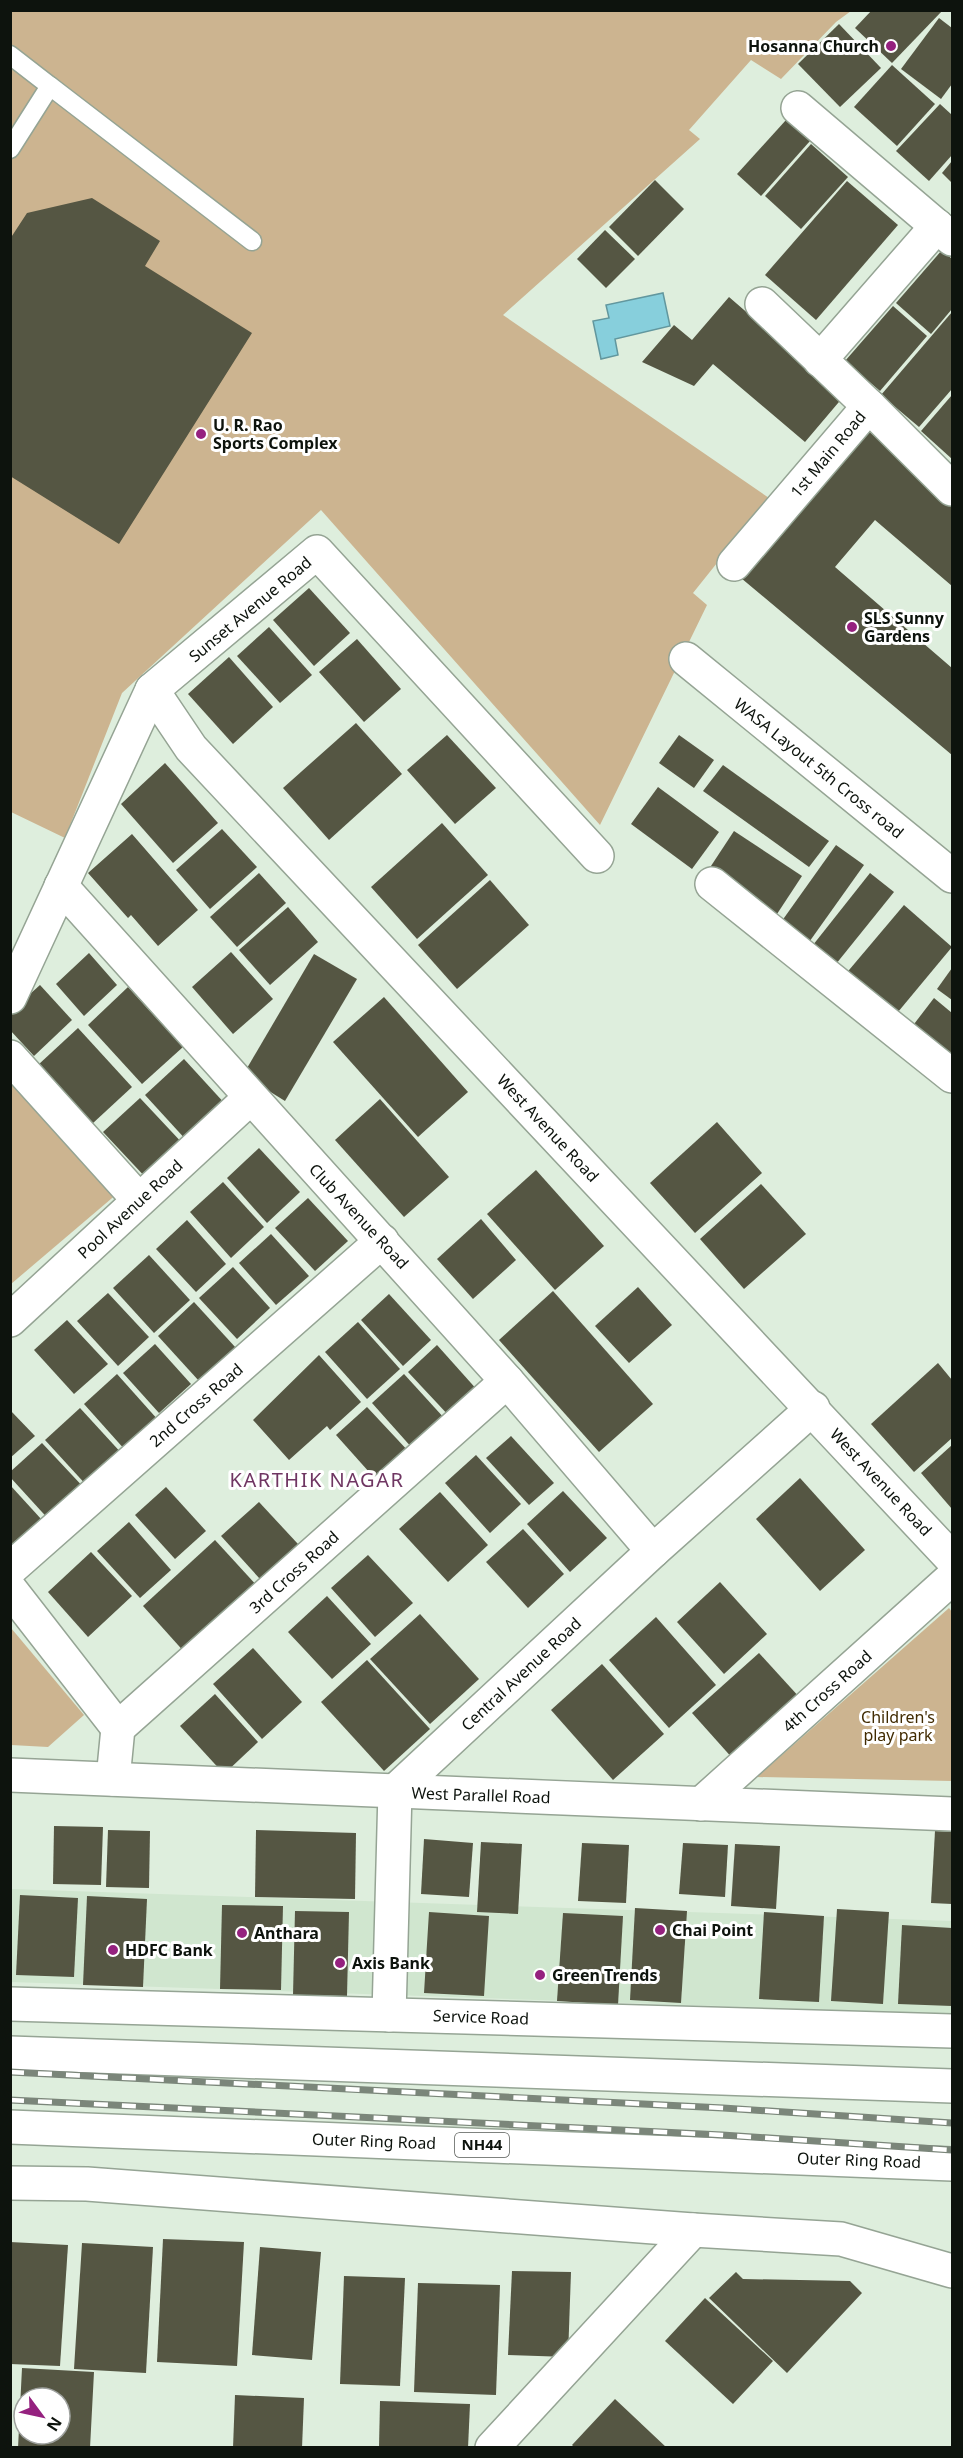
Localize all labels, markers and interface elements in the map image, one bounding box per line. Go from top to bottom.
place label: Hosanna Church [748,35,879,57]
marker: Hosanna Church [884,39,898,53]
street label: 1st Main Road [785,406,871,502]
place label: U. R. Rao Sports Complex [213,414,338,454]
marker: U. R. Rao Sports Complex [194,427,208,441]
street label: Sunset Avenue Road [184,551,316,667]
place label: SLS Sunny Gardens [864,607,945,647]
marker: SLS Sunny Gardens [845,620,859,634]
street label: WASA Layout 5th Cross road [730,693,908,843]
street label: West Avenue Road [492,1069,604,1187]
street label: Pool Avenue Road [73,1155,187,1263]
street label: Club Avenue Road [304,1158,414,1274]
street label: 2nd Cross Road [145,1358,247,1452]
street label: West Avenue Road [825,1423,937,1541]
district label: KARTHIK NAGAR [230,1466,404,1493]
street label: 3rd Cross Road [244,1526,344,1618]
street label: Central Avenue Road [456,1612,586,1736]
street label: 4th Cross Road [778,1645,876,1737]
park label: Children's play park [861,1706,935,1746]
street label: West Parallel Road [411,1782,551,1808]
place label: Chai Point [672,1919,753,1941]
place label: Anthara [254,1922,319,1944]
marker: Chai Point [653,1923,667,1937]
marker: Anthara [235,1926,249,1940]
place label: HDFC Bank [125,1939,213,1961]
marker: HDFC Bank [106,1943,120,1957]
place label: Axis Bank [352,1952,430,1974]
marker: Axis Bank [333,1956,347,1970]
place label: Green Trends [552,1964,657,1986]
marker: Green Trends [533,1968,547,1982]
street label: Service Road [433,2004,529,2030]
street label: Outer Ring Road [311,2128,437,2154]
road number: NH44 [455,2133,509,2157]
street label: Outer Ring Road [796,2147,922,2173]
north arrow [12,2386,72,2446]
text: N [42,2413,67,2436]

